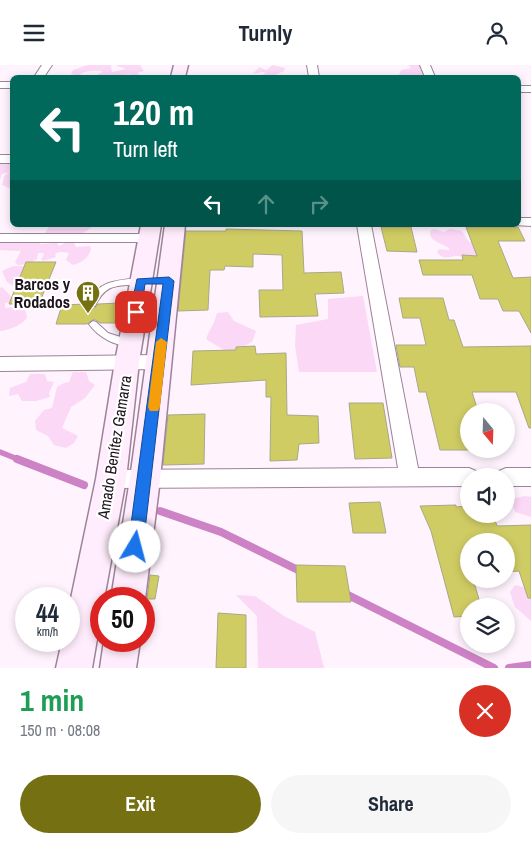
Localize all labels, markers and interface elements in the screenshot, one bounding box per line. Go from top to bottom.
text: Turnly [239,18,292,48]
icon: menu [20,19,48,47]
icon: person [483,19,511,47]
text: 120 m [113,89,194,136]
icon: left [30,95,95,160]
text: Turn left [113,134,178,164]
icon: left [199,190,227,218]
icon: ahead [252,190,280,218]
icon: right [305,190,333,218]
place label: Barcos y Rodados [14,273,71,313]
building icon: Barcos y Rodados [75,280,101,314]
pin [115,291,157,333]
icon: arrive [122,298,150,326]
street label: Amado Benítez Gamarra [92,373,136,521]
north arrow [460,403,515,457]
map controls [460,403,515,653]
button: sound [460,468,515,523]
position arrow [108,520,160,572]
button: search [460,533,515,588]
speed limit sign: 50 [90,587,155,652]
text: 44 [36,596,59,630]
button: layers [460,598,515,653]
text: km/h [37,624,58,640]
text: 1 min [20,680,84,720]
button: close [459,685,511,737]
text: 150 m · 08:08 [20,719,100,741]
button: Exit [20,775,261,833]
button: Share [271,775,511,833]

